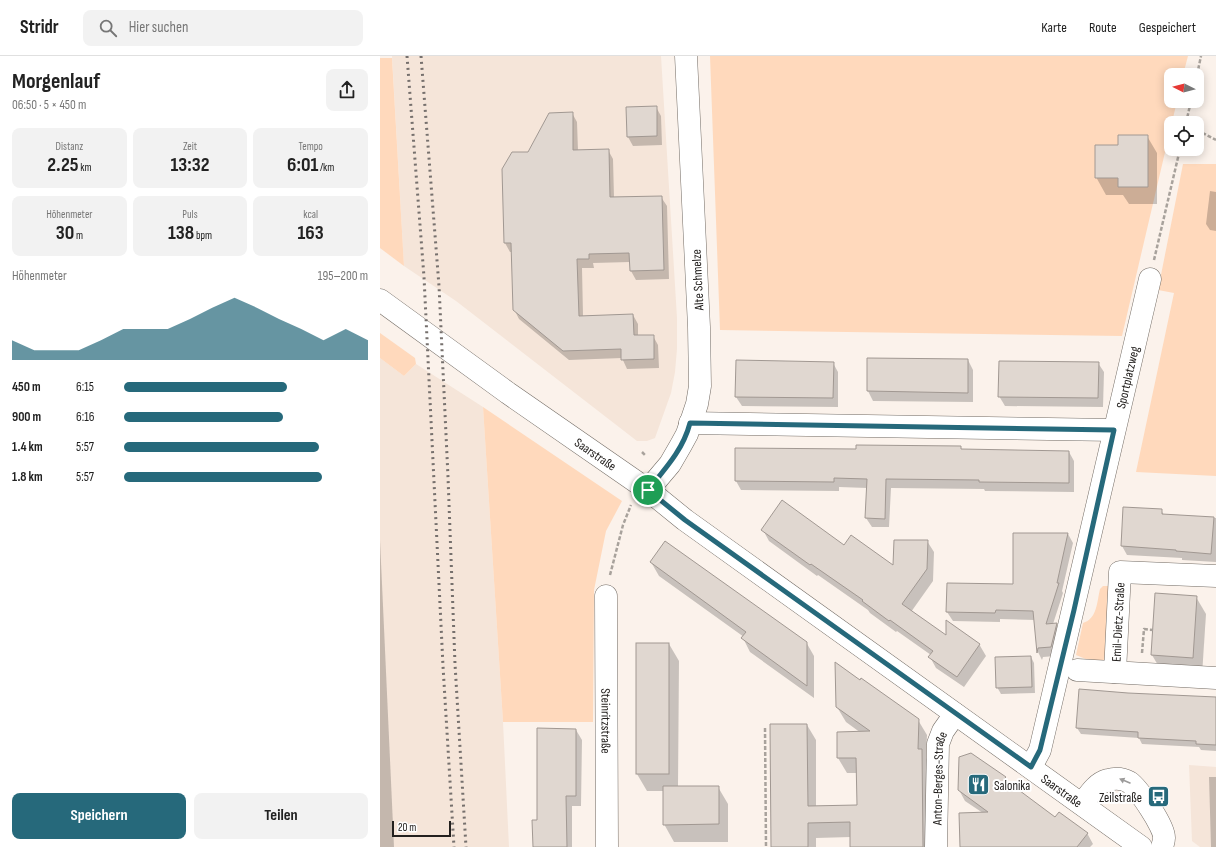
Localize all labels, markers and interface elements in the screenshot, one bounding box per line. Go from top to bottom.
search box [83,10,363,46]
text: Stridr [20,16,59,39]
icon: search [97,17,119,39]
text: Hier suchen [129,18,188,37]
text: Karte [1041,19,1067,36]
text: Route [1089,19,1117,36]
text: Gespeichert [1139,19,1196,36]
text: Morgenlauf [12,68,100,95]
north arrow [1164,68,1204,108]
map controls [1164,68,1204,156]
button: share [326,69,368,111]
text: 06:50 · 5 × 450 m [12,97,86,113]
button: locate [1164,116,1204,156]
text: Distanz [56,140,83,153]
text: Zeit [183,140,197,153]
text: Tempo [298,140,323,153]
text: 2.25 [47,153,78,177]
text: 13:32 [170,153,209,177]
text: 6:01 [287,153,318,177]
text: km [78,161,91,174]
text: /km [318,161,334,174]
text: Höhenmeter [46,208,92,221]
text: Puls [182,208,198,221]
text: kcal [303,208,318,221]
text: 30 [56,221,74,245]
text: 138 [168,221,194,245]
text: 163 [298,221,324,245]
text: m [74,229,83,242]
text: bpm [194,229,212,242]
street label: Alte Schmelze [688,249,708,312]
text: Höhenmeter [12,268,67,284]
text: 195–200 m [318,268,368,284]
street label: Sportplatzweg [1113,345,1143,410]
text: 450 m [12,379,41,395]
text: 6:15 [76,379,94,395]
text: 900 m [12,409,41,425]
text: 6:16 [76,409,94,425]
street label: Saarstraße [571,435,619,475]
text: 1.4 km [12,439,43,455]
text: 5:57 [76,439,94,455]
text: 1.8 km [12,469,43,485]
text: 5:57 [76,469,94,485]
pin [631,473,665,507]
icon: arrive [637,479,659,501]
street label: Emil-Dietz-Straße [1109,582,1128,662]
street label: Steinritzstraße [597,688,614,754]
street label: Anton-Berges-Straße [929,729,951,826]
street label: Saarstraße [1038,771,1085,811]
restaurant icon: Salonika [966,772,992,798]
place label: Salonika [994,778,1030,794]
one-way arrow [1119,778,1130,784]
bus stop icon: Zeilstraße [1145,784,1171,810]
place label: Zeilstraße [1099,790,1142,806]
button: Speichern [12,793,186,839]
button: Teilen [194,793,368,839]
scale bar [392,819,451,838]
text: 20 m [398,821,416,834]

